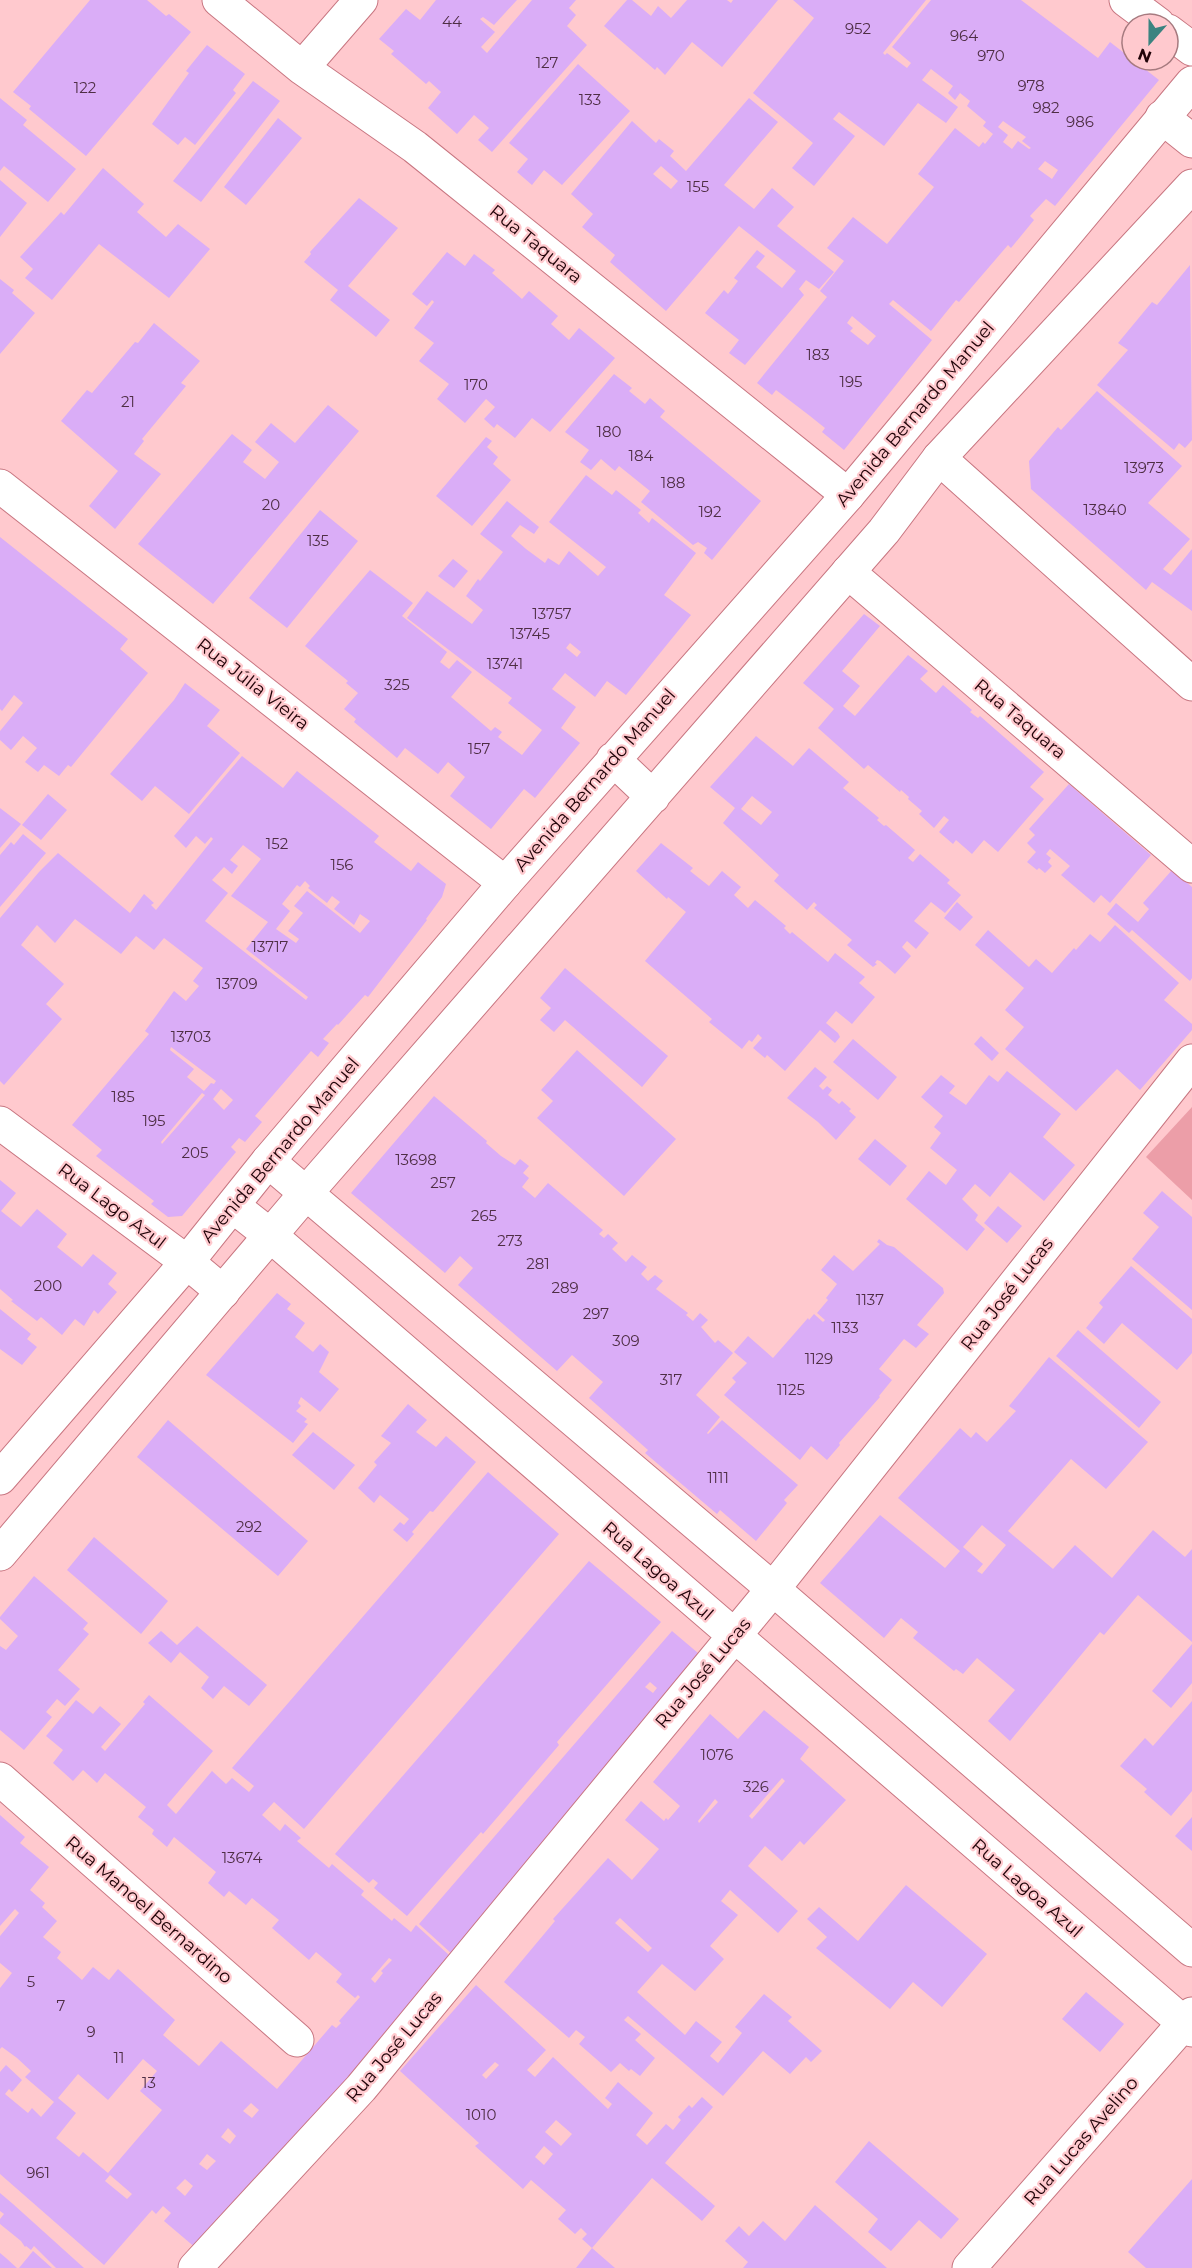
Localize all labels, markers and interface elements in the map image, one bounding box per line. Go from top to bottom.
house number: 44 [442,12,462,31]
north arrow [1120,12,1180,72]
house number: 952 [845,19,871,38]
house number: 964 [950,26,978,45]
text: N [1135,44,1154,67]
house number: 970 [977,46,1005,65]
house number: 127 [536,53,559,72]
house number: 978 [1017,76,1045,95]
house number: 122 [74,78,96,97]
house number: 133 [579,90,601,109]
house number: 982 [1032,98,1060,117]
house number: 986 [1066,112,1094,131]
house number: 155 [687,177,709,196]
street label: Rua Taquara [485,200,587,288]
street label: Avenida Bernardo Manuel [831,317,999,511]
house number: 183 [806,345,830,364]
house number: 195 [839,372,863,391]
house number: 170 [464,375,488,394]
house number: 21 [121,392,135,411]
house number: 180 [597,422,622,441]
house number: 184 [629,446,654,465]
house number: 13973 [1124,458,1164,477]
house number: 188 [661,473,685,492]
house number: 20 [262,495,280,514]
house number: 13840 [1083,500,1127,519]
house number: 192 [698,502,722,521]
house number: 135 [307,531,329,550]
house number: 13757 [532,604,572,623]
house number: 13745 [510,624,550,643]
street label: Rua Júlia Vieira [192,633,314,735]
house number: 13741 [487,654,523,673]
street label: Rua Taquara [970,674,1070,764]
house number: 325 [384,675,410,694]
street label: Avenida Bernardo Manuel [510,684,680,876]
house number: 157 [468,739,490,758]
house number: 152 [266,834,288,853]
house number: 156 [330,855,354,874]
house number: 13717 [252,937,289,956]
house number: 13709 [216,974,258,993]
house number: 13703 [171,1027,211,1046]
street label: Avenida Bernardo Manuel [196,1053,364,1247]
house number: 185 [111,1087,135,1106]
house number: 195 [142,1111,166,1130]
house number: 205 [182,1143,208,1162]
house number: 13698 [395,1150,437,1169]
street label: Rua Lago Azul [54,1158,170,1254]
house number: 257 [430,1173,456,1192]
house number: 265 [471,1206,497,1225]
house number: 273 [497,1231,523,1250]
street label: Rua José Lucas [956,1233,1058,1355]
house number: 281 [526,1254,550,1273]
house number: 200 [34,1276,62,1295]
house number: 289 [551,1278,579,1297]
house number: 1137 [856,1290,884,1309]
house number: 297 [583,1304,609,1323]
house number: 1133 [831,1318,859,1337]
house number: 309 [612,1331,640,1350]
house number: 1129 [805,1349,833,1368]
house number: 317 [660,1370,683,1389]
house number: 1125 [777,1380,805,1399]
house number: 1111 [707,1468,729,1487]
house number: 292 [236,1517,262,1536]
street label: Rua Lagoa Azul [598,1517,718,1625]
street label: Rua José Lucas [650,1613,756,1733]
house number: 1076 [701,1745,733,1764]
house number: 326 [743,1777,769,1796]
street label: Rua Manoel Bernardino [61,1832,237,1988]
street label: Rua Lagoa Azul [967,1834,1087,1942]
house number: 13674 [222,1848,262,1867]
house number: 5 [27,1972,35,1991]
street label: Rua José Lucas [341,1987,447,2107]
house number: 7 [57,1996,66,2015]
house number: 9 [86,2022,96,2041]
house number: 11 [114,2048,124,2067]
street label: Rua Lucas Avelino [1019,2072,1143,2210]
house number: 13 [142,2073,156,2092]
house number: 1010 [466,2105,496,2124]
house number: 961 [26,2163,50,2182]

